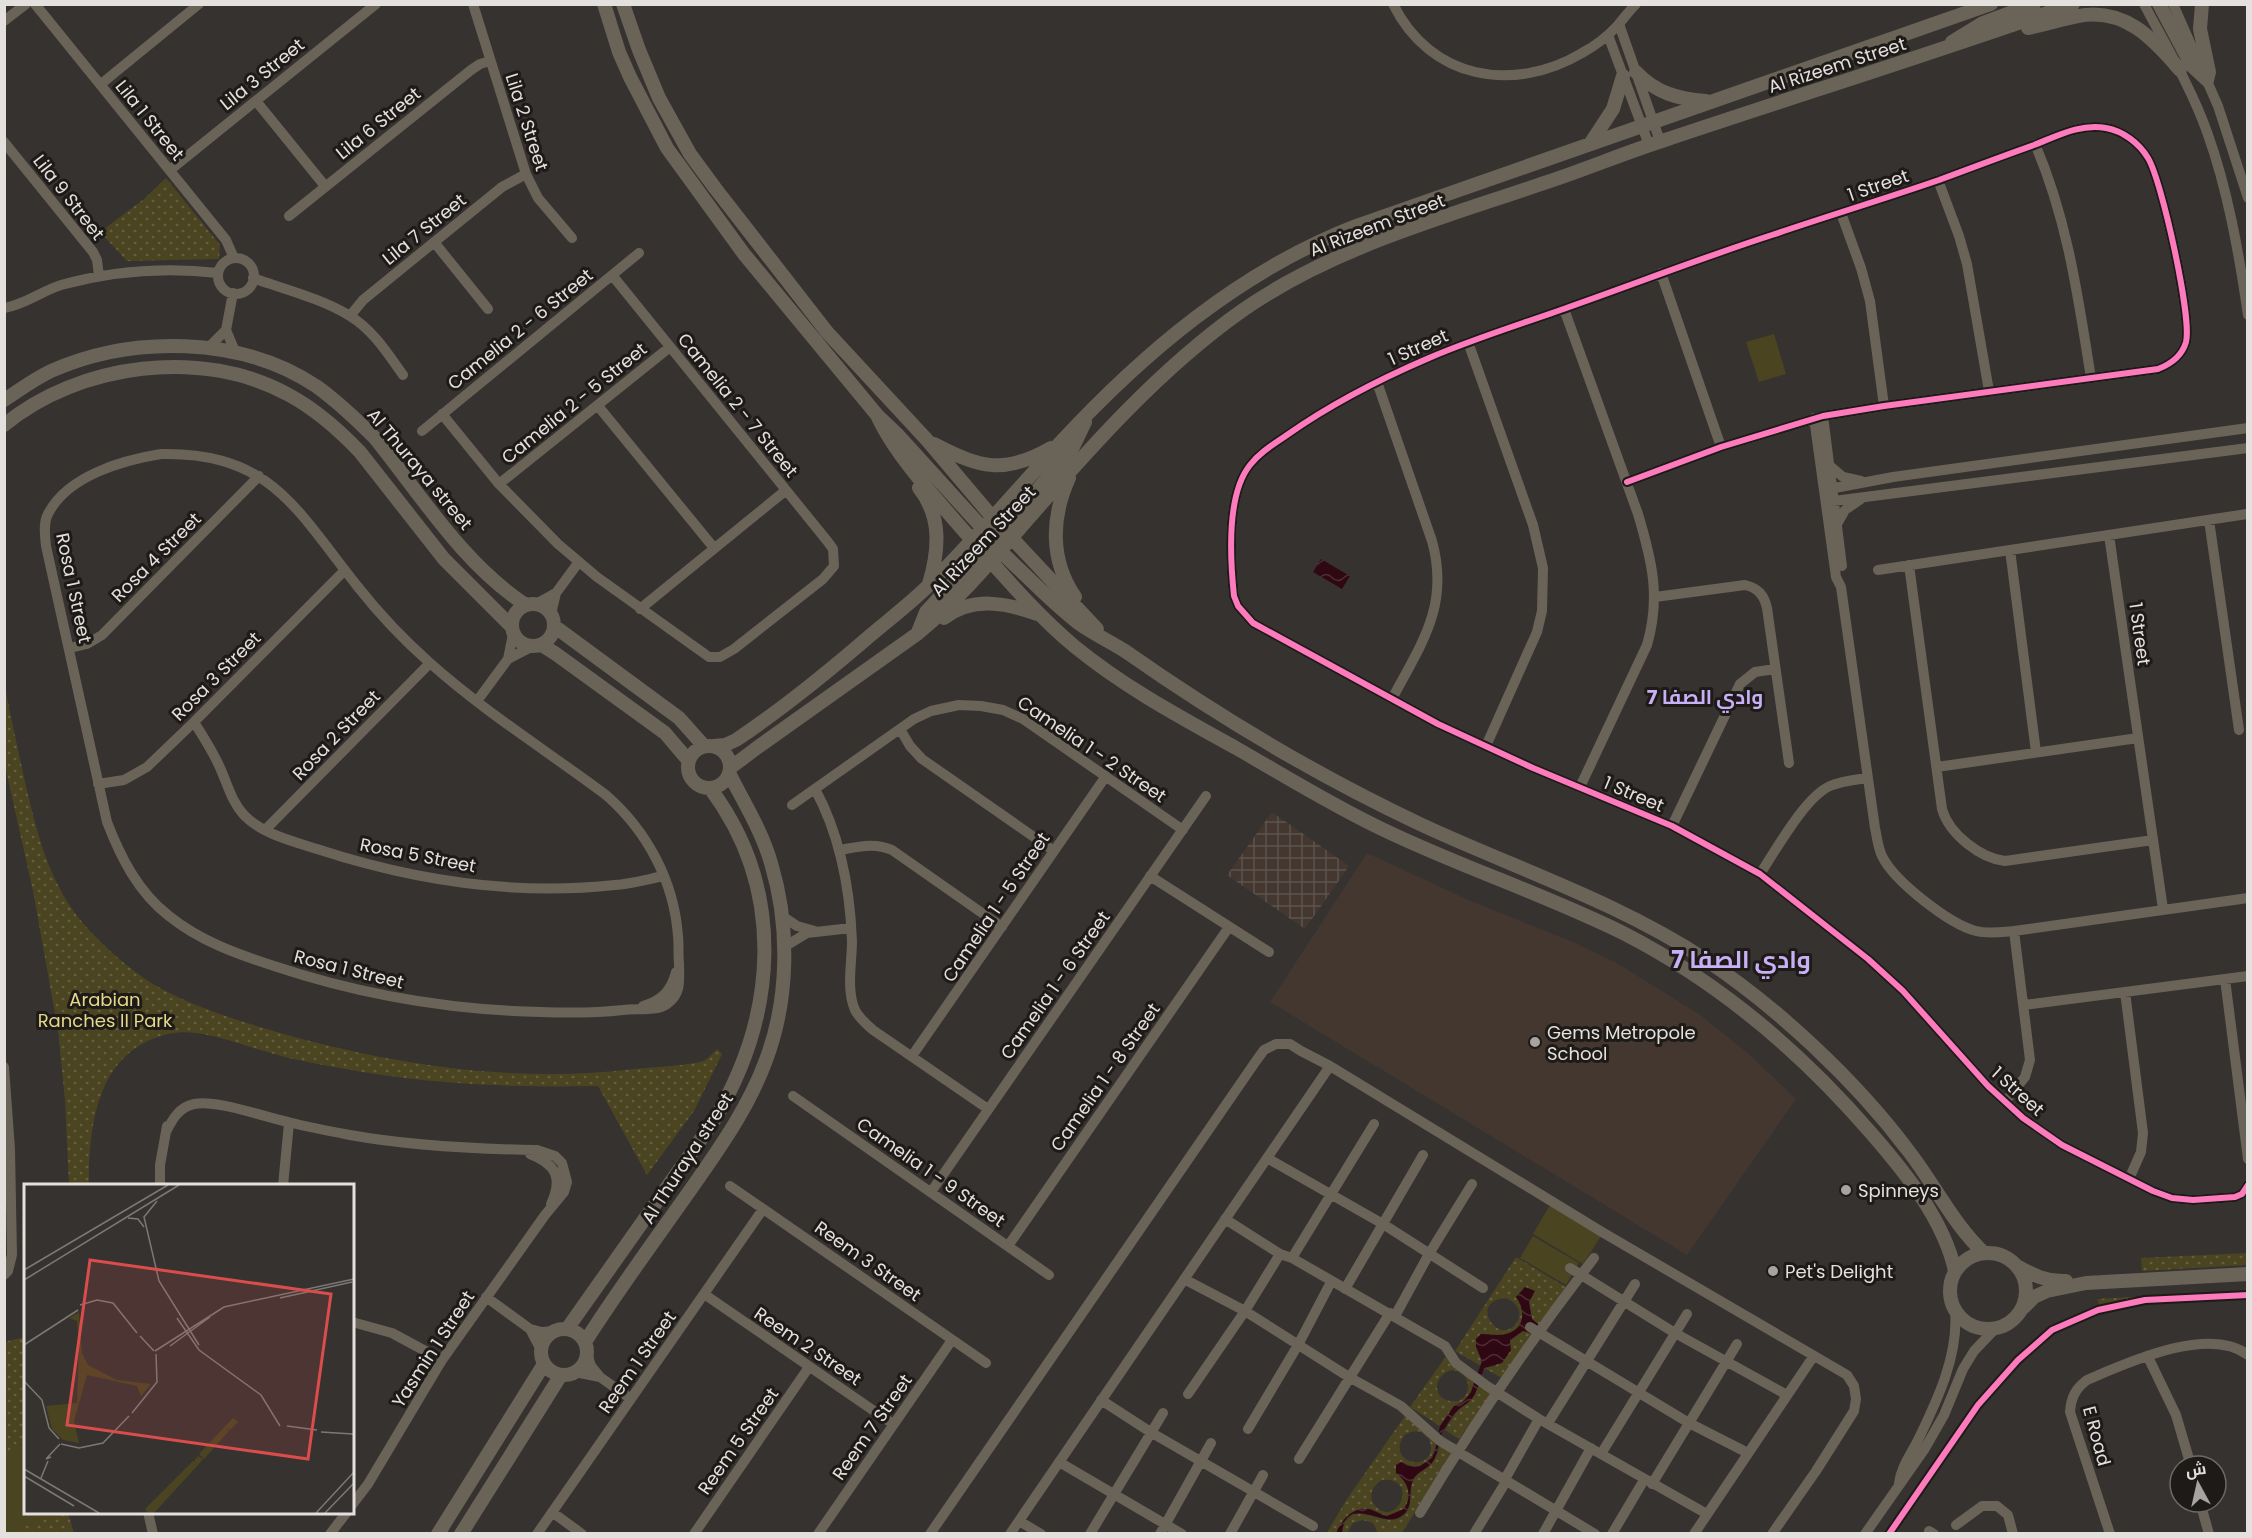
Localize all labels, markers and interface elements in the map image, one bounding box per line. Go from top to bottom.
street label: Al Rizeem Street [1765,31,1909,99]
street label: Lila 3 Street [215,32,309,116]
street label: Lila 2 Street [499,70,555,174]
street label: Lila 1 Street [110,74,190,166]
street label: Lila 6 Street [330,81,426,165]
street label: Lila 9 Street [28,149,110,245]
street label: 1 Street [1844,163,1912,207]
street label: Lila 7 Street [377,188,471,270]
street label: Al Rizeem Street [1306,188,1448,262]
street label: Camelia 2 - 6 Street [442,263,598,395]
street label: 1 Street [1384,323,1452,371]
street label: Camelia 2 - 7 Street [672,328,804,482]
street label: Camelia 2 - 5 Street [496,337,652,469]
street label: Al Thuraya street [362,403,478,535]
street label: Al Rizeem Street [925,480,1041,602]
street label: Rosa 4 Street [106,507,206,607]
street label: Rosa 1 Street [50,531,98,645]
street label: 1 Street [2123,601,2157,667]
street label: Rosa 3 Street [166,626,266,726]
district label: وادي الصفا 7 [1647,683,1763,713]
street label: Rosa 2 Street [286,684,386,786]
street label: Camelia 1 - 2 Street [1013,690,1171,808]
street label: 1 Street [1600,770,1668,818]
street label: Camelia 1 - 5 Street [937,827,1055,987]
street label: Rosa 5 Street [358,832,478,878]
street label: Camelia 1 - 6 Street [994,906,1116,1064]
street label: Rosa 1 Street [292,943,406,995]
district label: وادي الصفا 7 [1671,943,1811,979]
park label: Arabian Ranches II Park [38,987,173,1033]
street label: Camelia 1 - 8 Street [1044,998,1166,1156]
place label: Gems Metropole School [1547,1020,1696,1066]
marker: Gems Metropole School [1528,1035,1542,1049]
street label: 1 Street [1986,1061,2050,1121]
street label: Al Thuraya street [635,1088,739,1228]
street label: Camelia 1 - 9 Street [852,1111,1010,1233]
place label: Spinneys [1858,1178,1939,1203]
marker: Spinneys [1839,1183,1853,1197]
inset map [24,1184,354,1514]
street label: Reem 3 Street [810,1215,926,1307]
place label: Pet's Delight [1785,1259,1893,1284]
marker: Pet's Delight [1766,1264,1780,1278]
street label: Yasmin 1 Street [386,1286,480,1412]
street label: Reem 2 Street [749,1301,867,1391]
street label: Reem 1 Street [592,1306,682,1418]
street label: Reem 7 Street [826,1369,918,1485]
street label: Reem 5 Street [692,1382,784,1500]
street label: E Road [2077,1403,2117,1469]
north arrow [2168,1454,2228,1514]
text: ش [2184,1457,2208,1482]

